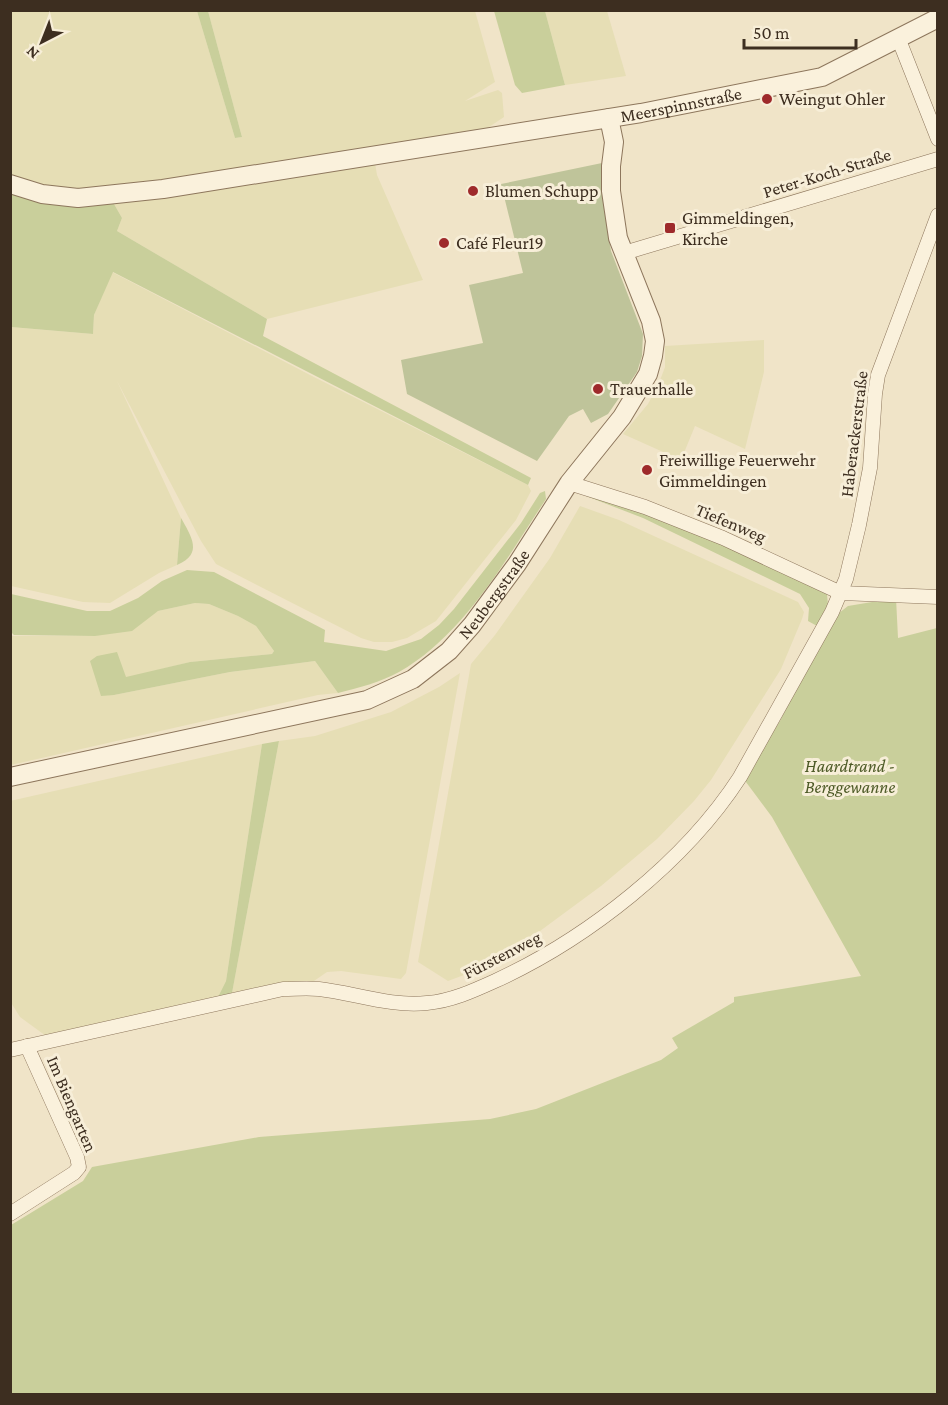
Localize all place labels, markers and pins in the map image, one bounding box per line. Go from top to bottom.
place label: Weingut Ohler [779,89,886,109]
marker: Weingut Ohler [760,92,774,106]
place label: Blumen Schupp [485,181,598,201]
marker: Blumen Schupp [466,184,480,198]
place label: Gimmeldingen, Kirche [682,208,794,249]
marker: Gimmeldingen, Kirche [663,221,677,235]
place label: Café Fleur19 [456,233,544,253]
marker: Café Fleur19 [437,236,451,250]
place label: Trauerhalle [610,379,693,399]
marker: Trauerhalle [591,382,605,396]
place label: Freiwillige Feuerwehr Gimmeldingen [659,450,816,491]
marker: Freiwillige Feuerwehr Gimmeldingen [640,463,654,477]

